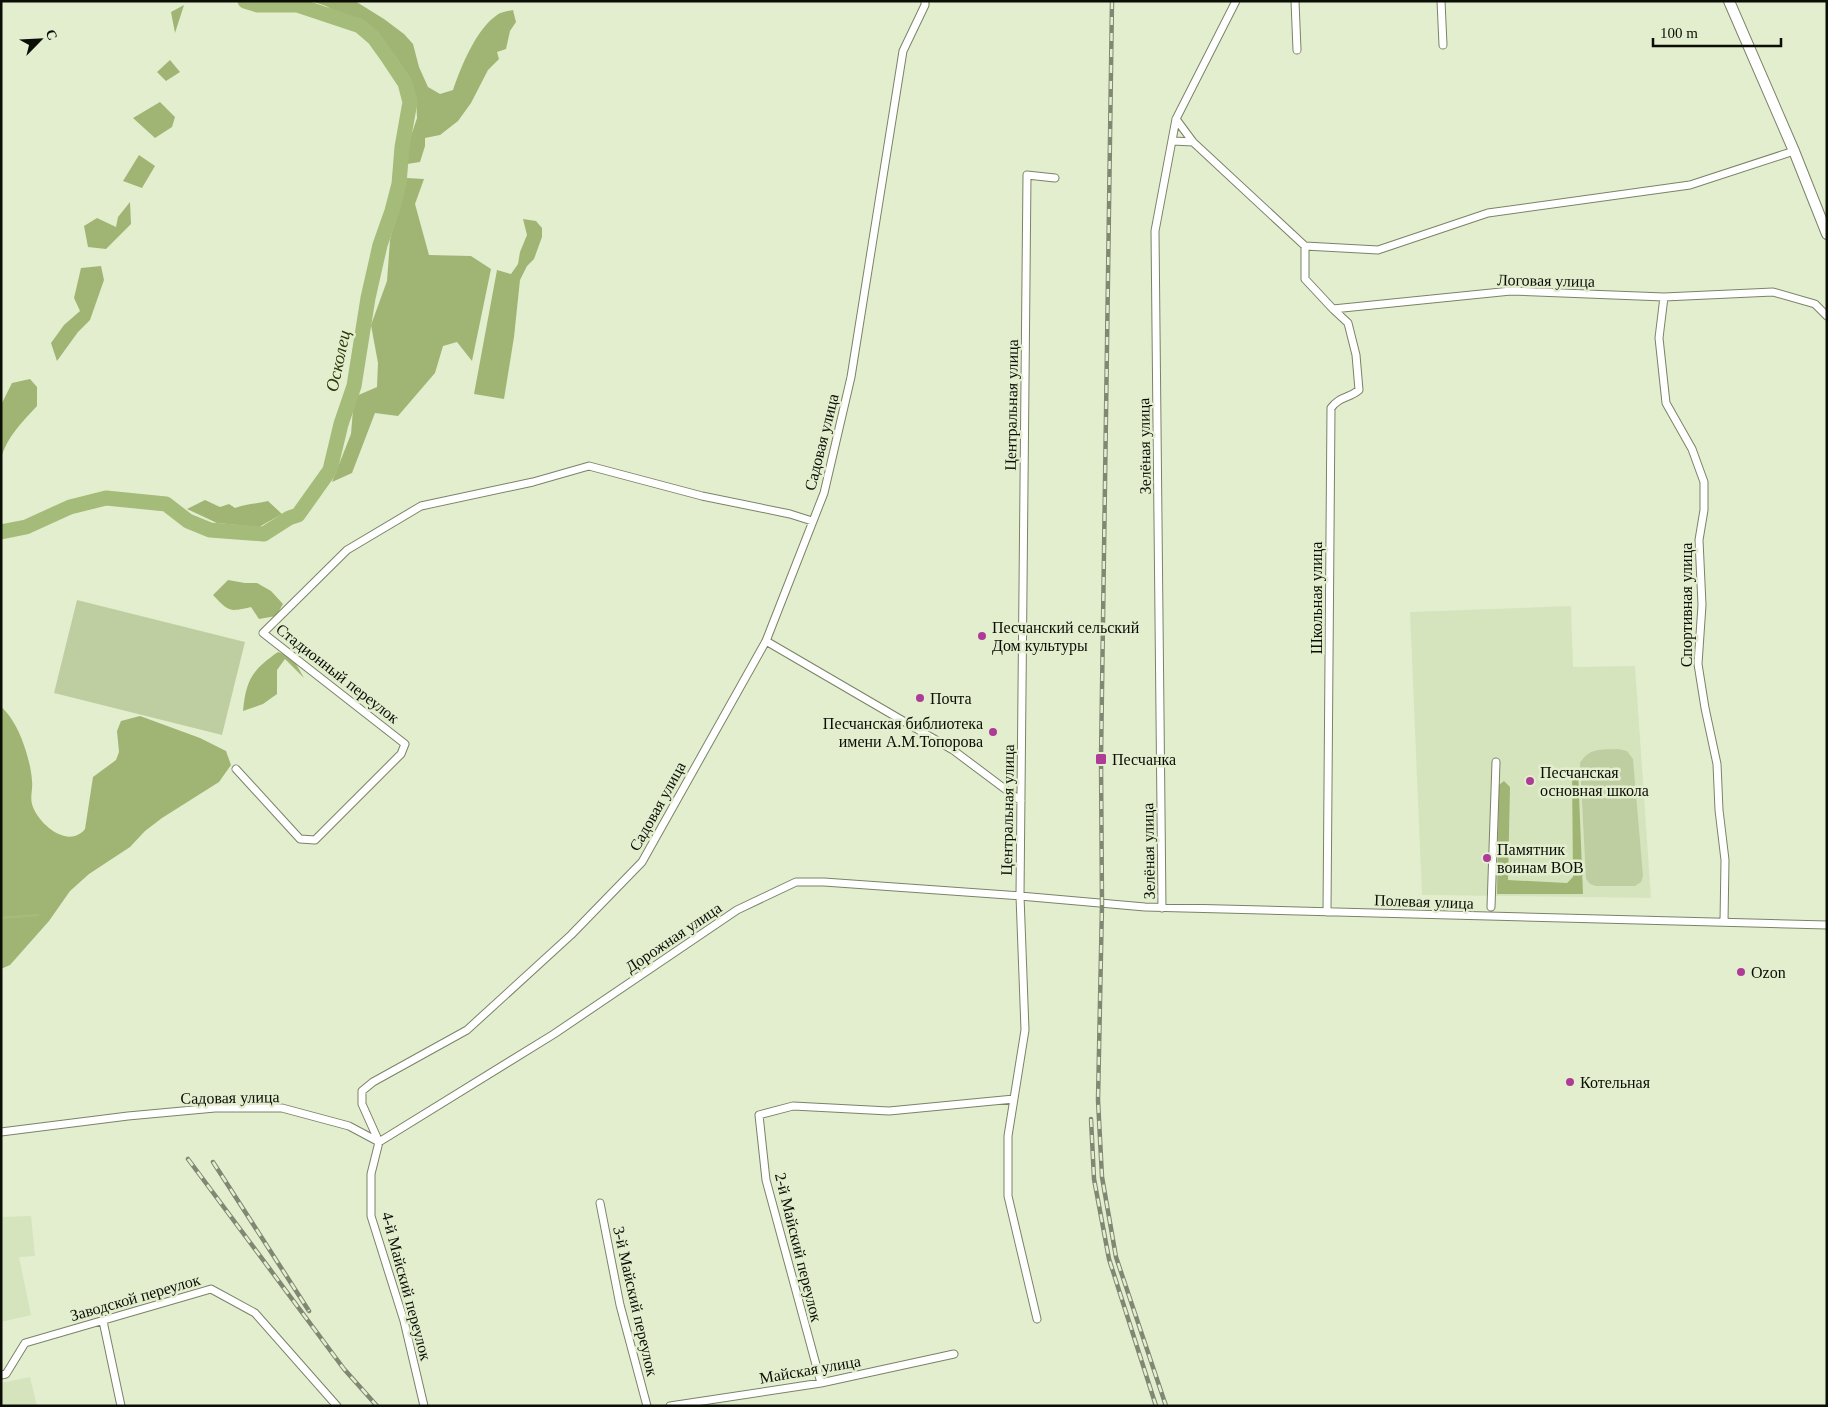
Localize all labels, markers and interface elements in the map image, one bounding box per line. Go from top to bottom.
north arrow [15,15,65,65]
scale bar [1653,15,1780,47]
text: 100 m [1660,25,1698,41]
text: С [43,27,60,43]
street label: Логовая улица [1497,271,1595,291]
water label: Осколец [322,328,354,394]
street label: Центральная улица [1002,339,1022,471]
street label: Садовая улица [801,392,843,493]
street label: Зелёная улица [1135,397,1155,494]
street label: Школьная улица [1308,542,1326,654]
street label: Спортивная улица [1678,543,1696,667]
place label: Песчанский сельский Дом культуры [992,619,1140,655]
street label: Стадионный переулок [272,620,403,728]
marker: Песчанский сельский Дом культуры [976,630,988,642]
place label: Почта [930,690,971,707]
marker: Почта [914,692,926,704]
place label: Песчанская библиотека имени А.М.Топорова [823,715,983,751]
marker: Песчанская библиотека имени А.М.Топорова [987,726,999,738]
street label: Центральная улица [998,744,1018,876]
place label: Песчанка [1112,751,1176,768]
marker: Песчанка [1094,752,1108,766]
street label: Садовая улица [626,759,690,854]
place label: Песчанская основная школа [1540,764,1649,799]
marker: Песчанская основная школа [1524,775,1536,787]
street label: Зелёная улица [1139,802,1159,899]
place label: Памятник воинам ВОВ [1497,841,1584,876]
marker: Памятник воинам ВОВ [1481,852,1493,864]
street label: Полевая улица [1374,891,1474,913]
street label: Дорожная улица [622,899,725,977]
place label: Ozon [1751,964,1786,981]
marker: Ozon [1735,966,1747,978]
place label: Котельная [1580,1074,1651,1091]
marker: Котельная [1564,1076,1576,1088]
street label: Садовая улица [180,1088,280,1108]
street label: 2-й Майский переулок [771,1171,825,1324]
street label: 4-й Майский переулок [378,1210,435,1363]
street label: 3-й Майский переулок [609,1225,661,1378]
street label: Заводской переулок [68,1271,203,1325]
street label: Майская улица [758,1352,862,1388]

